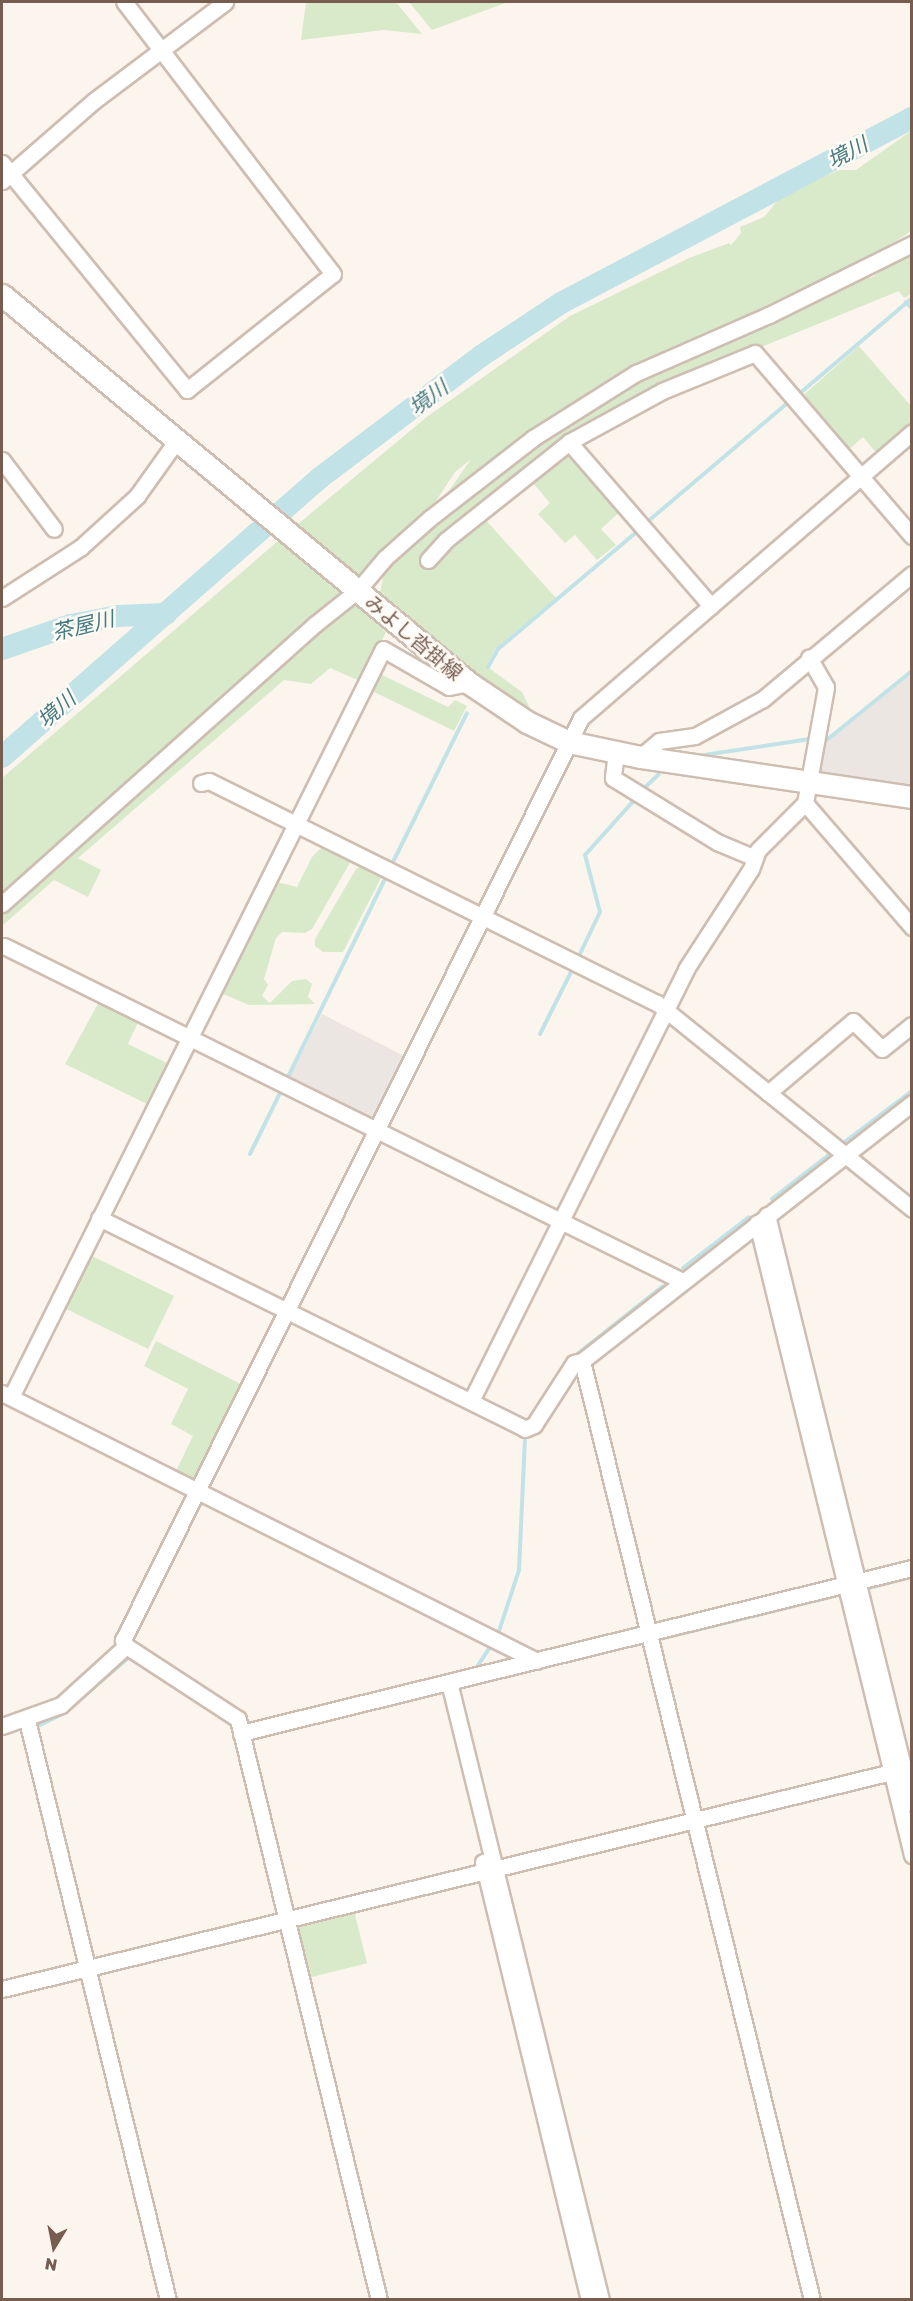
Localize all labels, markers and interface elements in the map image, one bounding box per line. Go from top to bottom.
water label: 境川 [823,131,871,173]
water label: 境川 [404,374,452,420]
street label: みよし沓掛線 [360,589,468,685]
water label: 茶屋川 [49,605,117,645]
water label: 境川 [32,686,80,732]
north arrow [24,2217,84,2277]
text: N [43,2254,59,2276]

